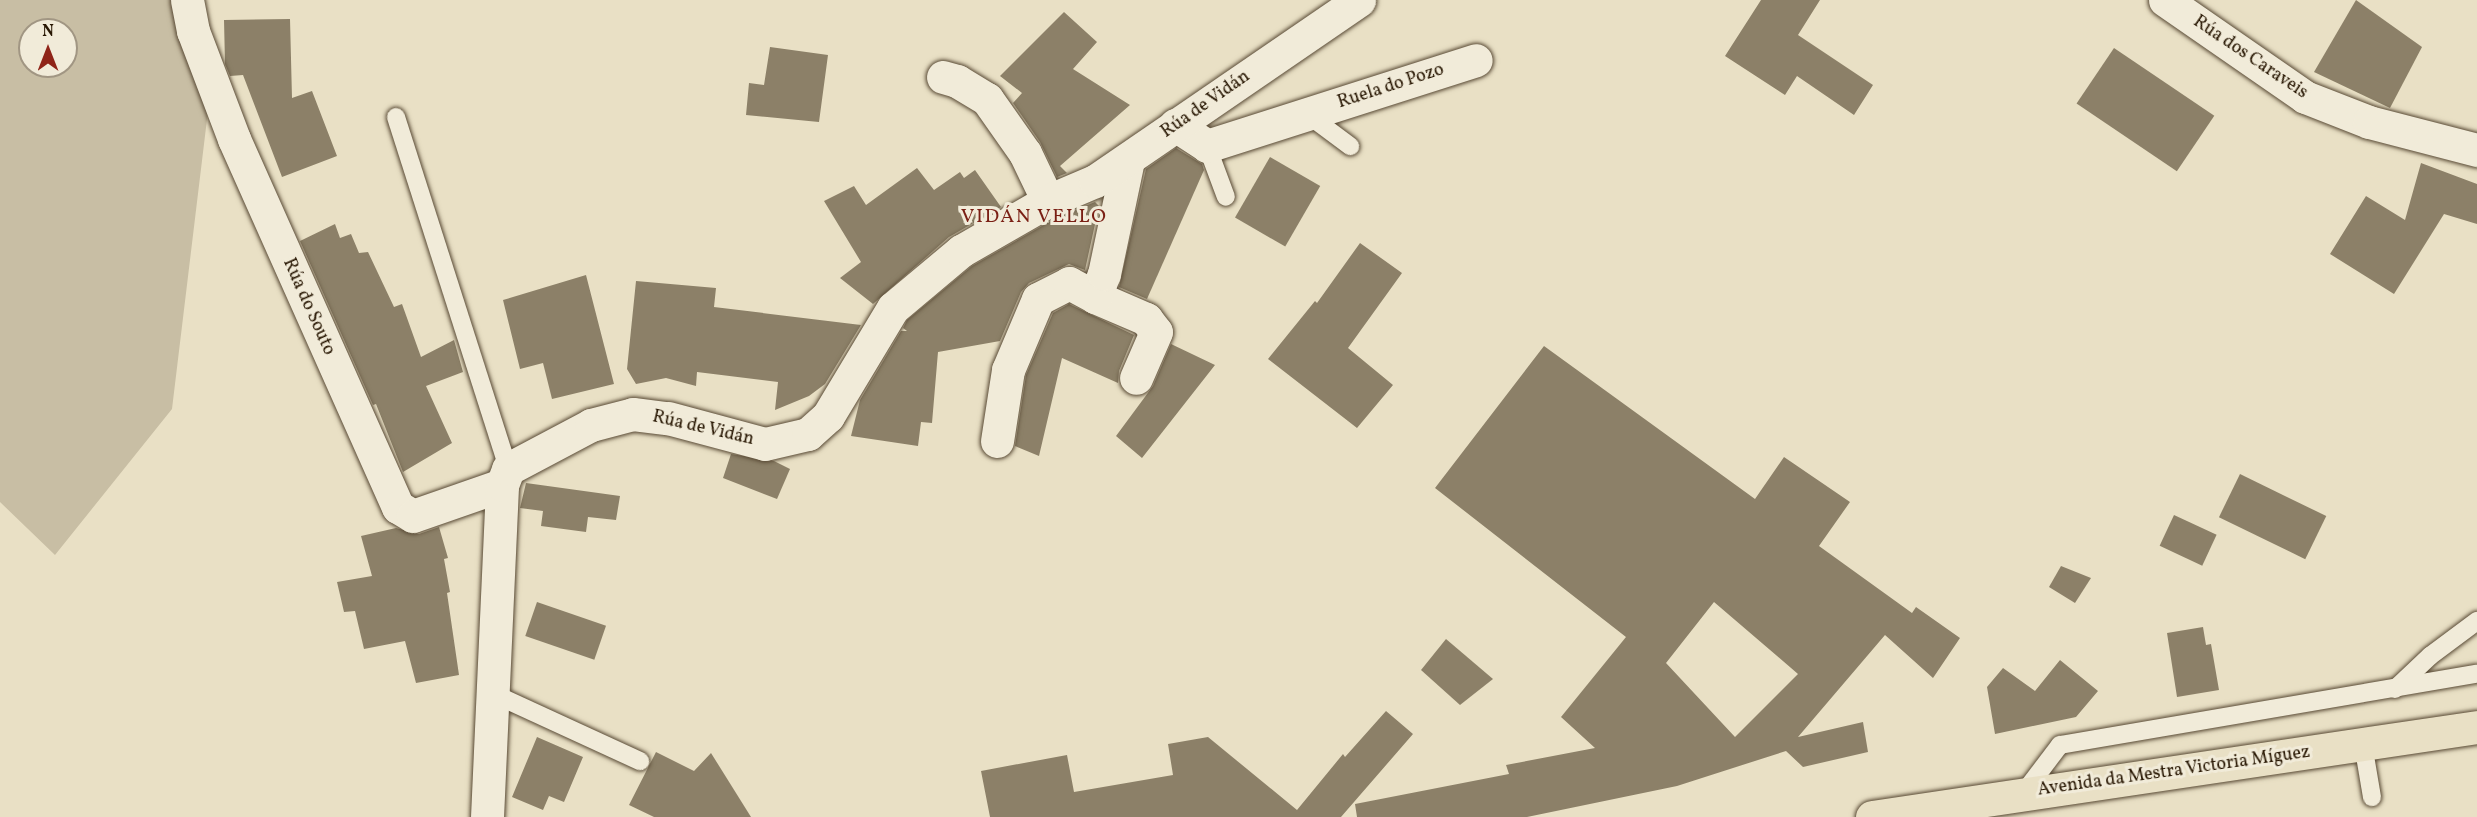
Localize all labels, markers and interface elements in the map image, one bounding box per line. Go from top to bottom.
street label: Rúa dos Caraveis [2189,12,2311,104]
north arrow [18,18,78,78]
text: N [42,21,54,43]
street label: Ruela do Pozo [1335,60,1447,114]
street label: Rúa de Vidán [1157,66,1255,144]
district label: VIDÁN VELLO [960,205,1108,229]
street label: Rúa do Souto [277,255,339,359]
street label: Rúa de Vidán [650,407,756,451]
street label: Avenida da Mestra Victoria Míguez [2036,742,2312,802]

